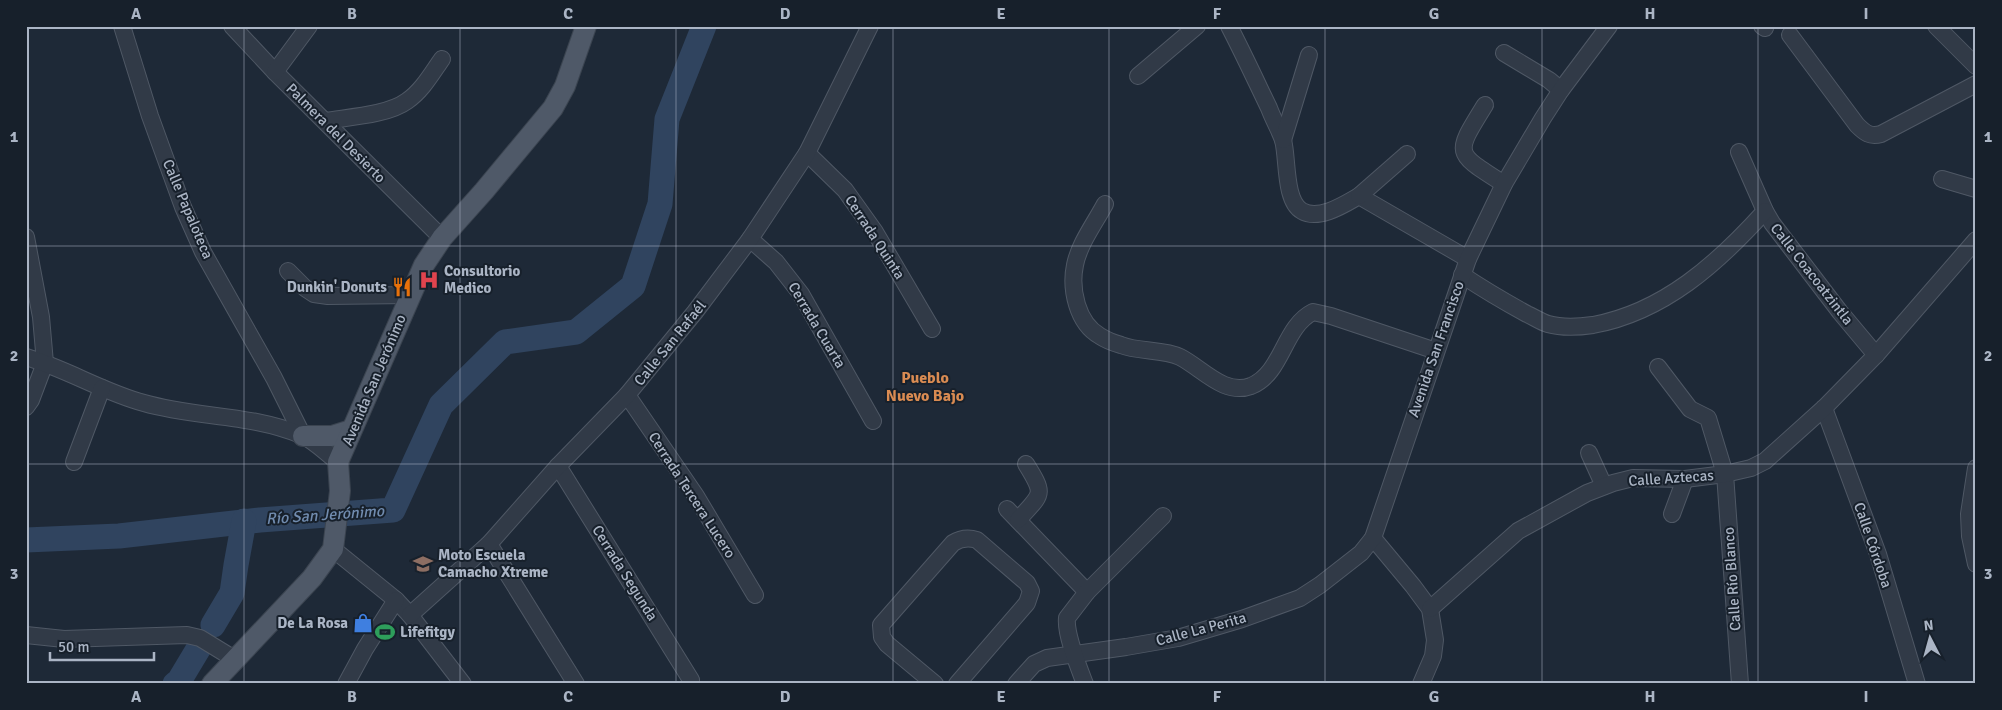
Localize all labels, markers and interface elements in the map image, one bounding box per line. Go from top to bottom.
text: A [131,4,142,24]
text: B [347,4,357,24]
text: C [563,4,573,24]
text: D [780,4,791,24]
text: E [996,4,1006,24]
text: F [1213,4,1222,24]
text: G [1429,4,1439,24]
text: H [1645,4,1655,24]
text: I [1863,4,1869,24]
street label: Palmera del Desierto [283,80,390,187]
text: 1 [10,127,19,147]
text: 1 [1984,127,1993,147]
street label: Calle Papaloteca [159,157,217,261]
street label: Cerrada Quinta [841,192,909,282]
street label: Calle Coacoatzintla [1767,220,1857,328]
place label: Consultorio Medico [444,262,521,297]
hospital icon: Consultorio Medico [418,269,440,291]
restaurant icon: Dunkin' Donuts [391,276,413,298]
place label: Dunkin' Donuts [287,278,387,296]
street label: Avenida San Francisco [1404,278,1468,419]
street label: Cerrada Cuarta [784,279,850,371]
street label: Calle San Rafaél [630,297,710,389]
street label: Avenida San Jerónimo [338,311,410,448]
text: 2 [10,346,18,366]
text: 2 [1984,346,1992,366]
district label: Pueblo Nuevo Bajo [886,368,964,406]
street label: Cerrada Tercera Lucero [645,429,740,562]
street label: Calle Aztecas [1628,466,1715,490]
street label: Calle Córdoba [1850,500,1896,590]
water label: Río San Jerónimo [265,501,385,529]
street label: Cerrada Segunda [588,522,662,624]
street label: Calle Río Blanco [1719,526,1745,632]
place label: Moto Escuela Camacho Xtreme [438,546,548,581]
school or university icon: Moto Escuela Camacho Xtreme [412,553,434,575]
text: 3 [10,564,18,584]
text: 3 [1984,564,1992,584]
street label: Calle La Perita [1154,608,1248,650]
shop icon: De La Rosa [352,612,374,634]
north arrow [1904,612,1954,662]
place label: De La Rosa [277,614,348,632]
text: N [1923,617,1934,635]
sports icon: Lifefitgy [374,621,396,643]
place label: Lifefitgy [400,623,455,641]
scale bar [50,630,154,662]
text: 50 m [58,638,89,656]
text: A [131,687,142,707]
text: B [347,687,357,707]
text: C [563,687,573,707]
text: D [780,687,791,707]
text: E [996,687,1006,707]
text: F [1213,687,1222,707]
text: G [1429,687,1439,707]
text: H [1645,687,1655,707]
text: I [1863,687,1869,707]

